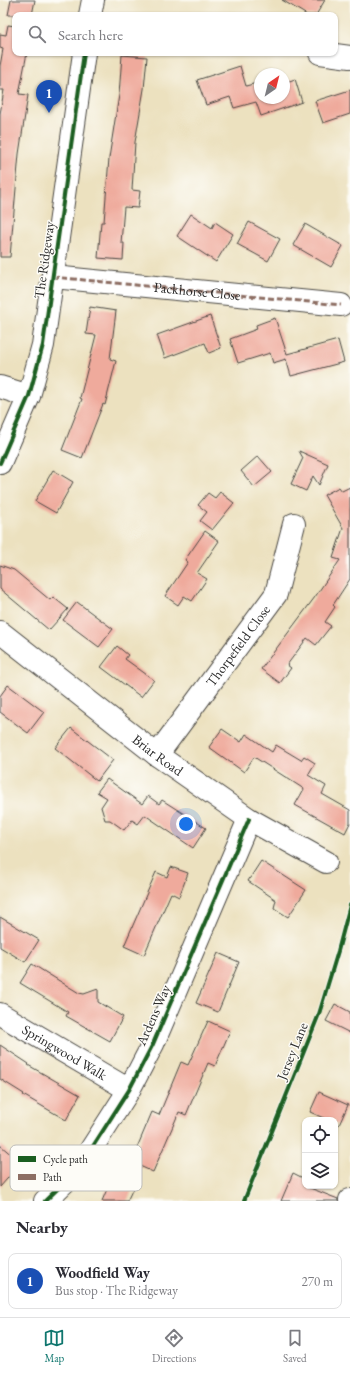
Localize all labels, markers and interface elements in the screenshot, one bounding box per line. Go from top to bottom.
search box [12,12,338,56]
icon: search [26,23,48,45]
text: Search here [58,25,123,44]
north arrow [254,68,290,104]
pin: 1 [36,80,62,113]
street label: The Ridgeway [30,219,58,300]
street label: Packhorse Close [153,278,242,304]
street label: Thorpefield Close [202,601,274,690]
street label: Briar Road [129,730,187,780]
your location [176,814,196,834]
street label: Ardens Way [131,981,175,1049]
street label: Jersey Lane [272,1019,312,1083]
street label: Springwood Walk [19,1020,111,1084]
map controls [302,1117,338,1189]
button: locate [302,1117,338,1153]
legend [10,1145,142,1191]
text: Cycle path [43,1152,88,1166]
button: layers [302,1153,338,1189]
text: Path [43,1170,62,1184]
text: Nearby [16,1216,68,1238]
text: Woodfield Way [55,1263,150,1282]
text: 1 [27,1273,33,1290]
text: 270 m [302,1273,333,1290]
text: Bus stop · The Ridgeway [55,1282,178,1299]
tab: Map [43,1327,65,1365]
tab: Directions [152,1327,196,1365]
tab: Saved [283,1327,307,1365]

